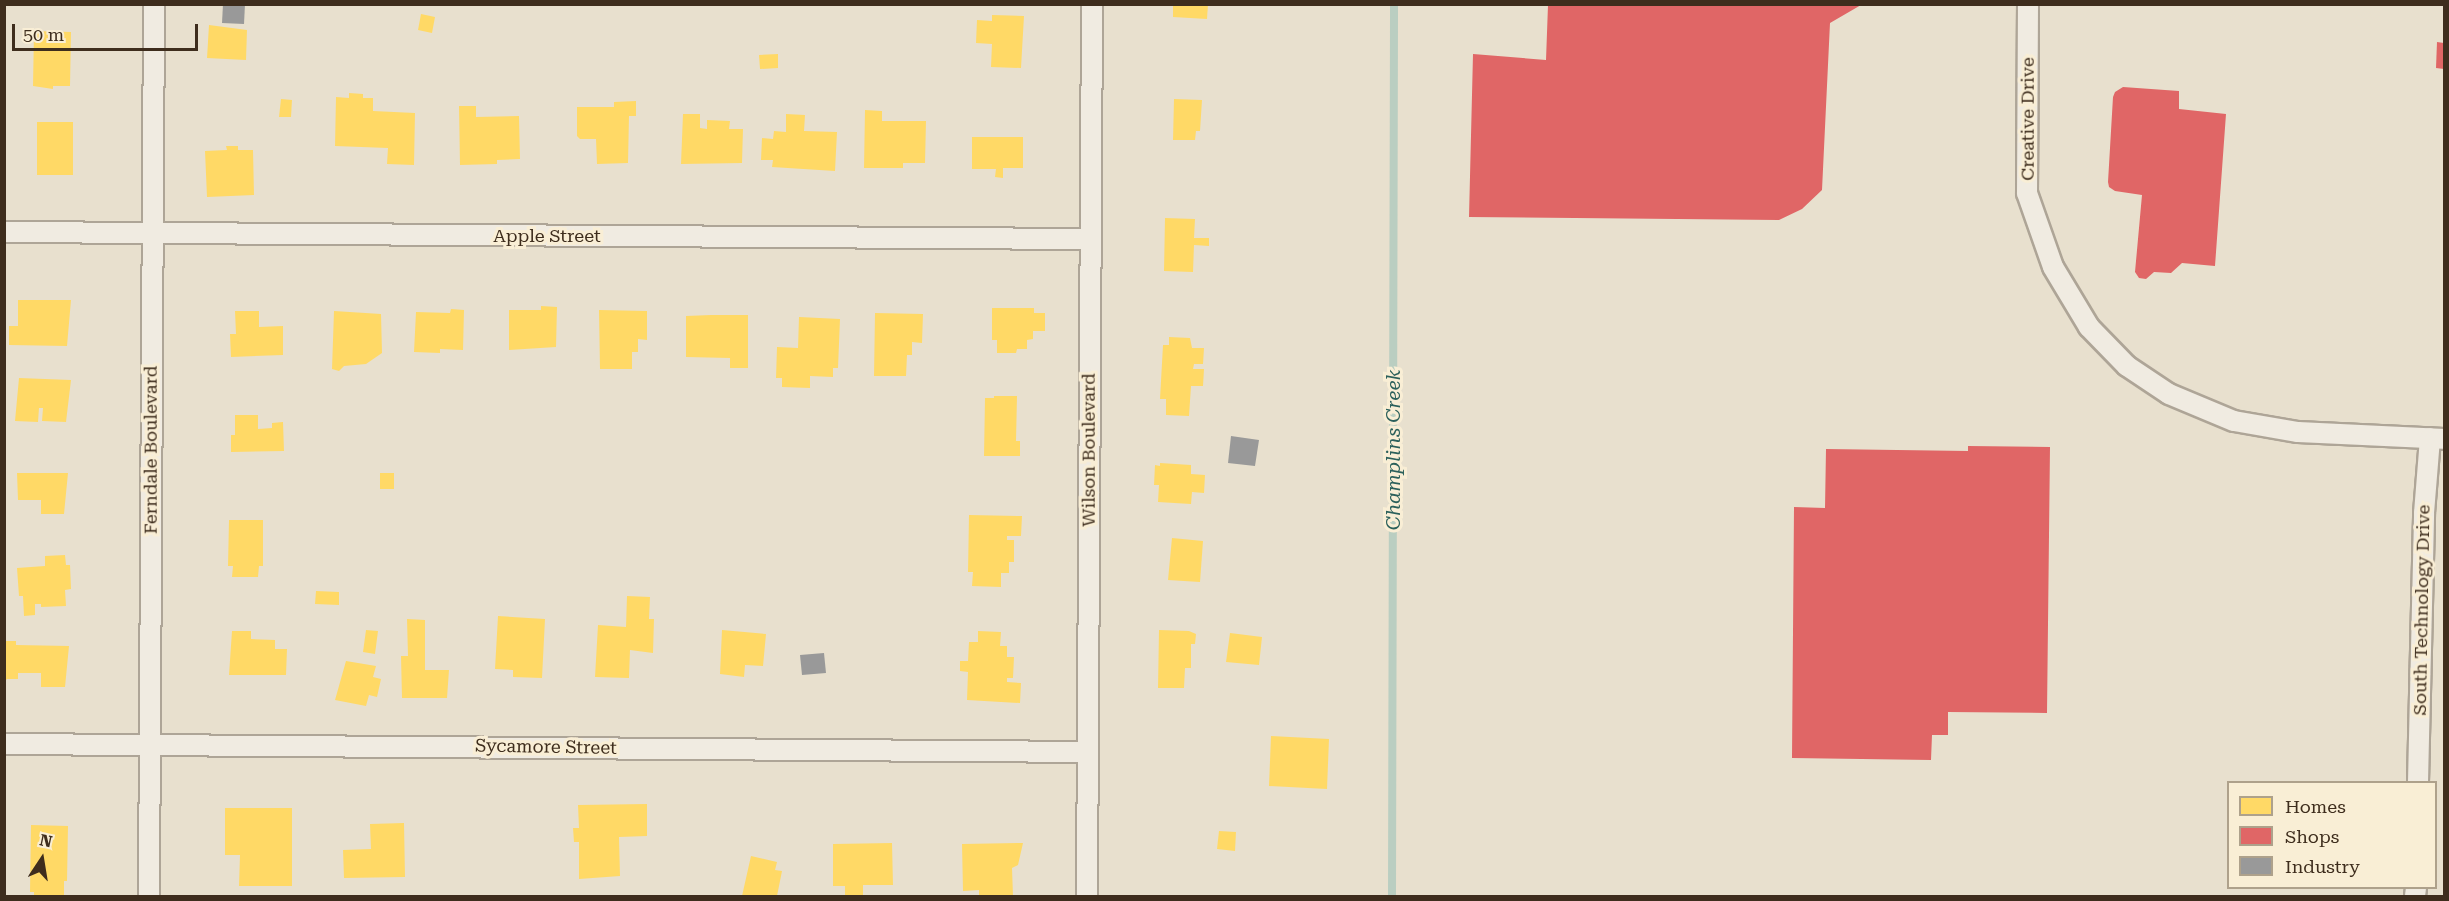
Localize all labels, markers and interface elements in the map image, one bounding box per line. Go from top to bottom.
scale bar [15,12,201,50]
text: 50 m [23,24,64,45]
street label: Creative Drive [2017,57,2039,181]
street label: Apple Street [493,225,601,247]
street label: Ferndale Boulevard [140,366,162,534]
water label: Champlins Creek [1381,370,1405,530]
street label: Wilson Boulevard [1078,373,1100,527]
street label: South Technology Drive [2409,504,2435,716]
street label: Sycamore Street [475,735,617,759]
legend [2227,781,2437,889]
text: Homes [2285,796,2346,817]
text: Shops [2285,826,2339,847]
north arrow [12,829,72,889]
text: N [38,830,54,851]
text: Industry [2285,856,2360,877]

